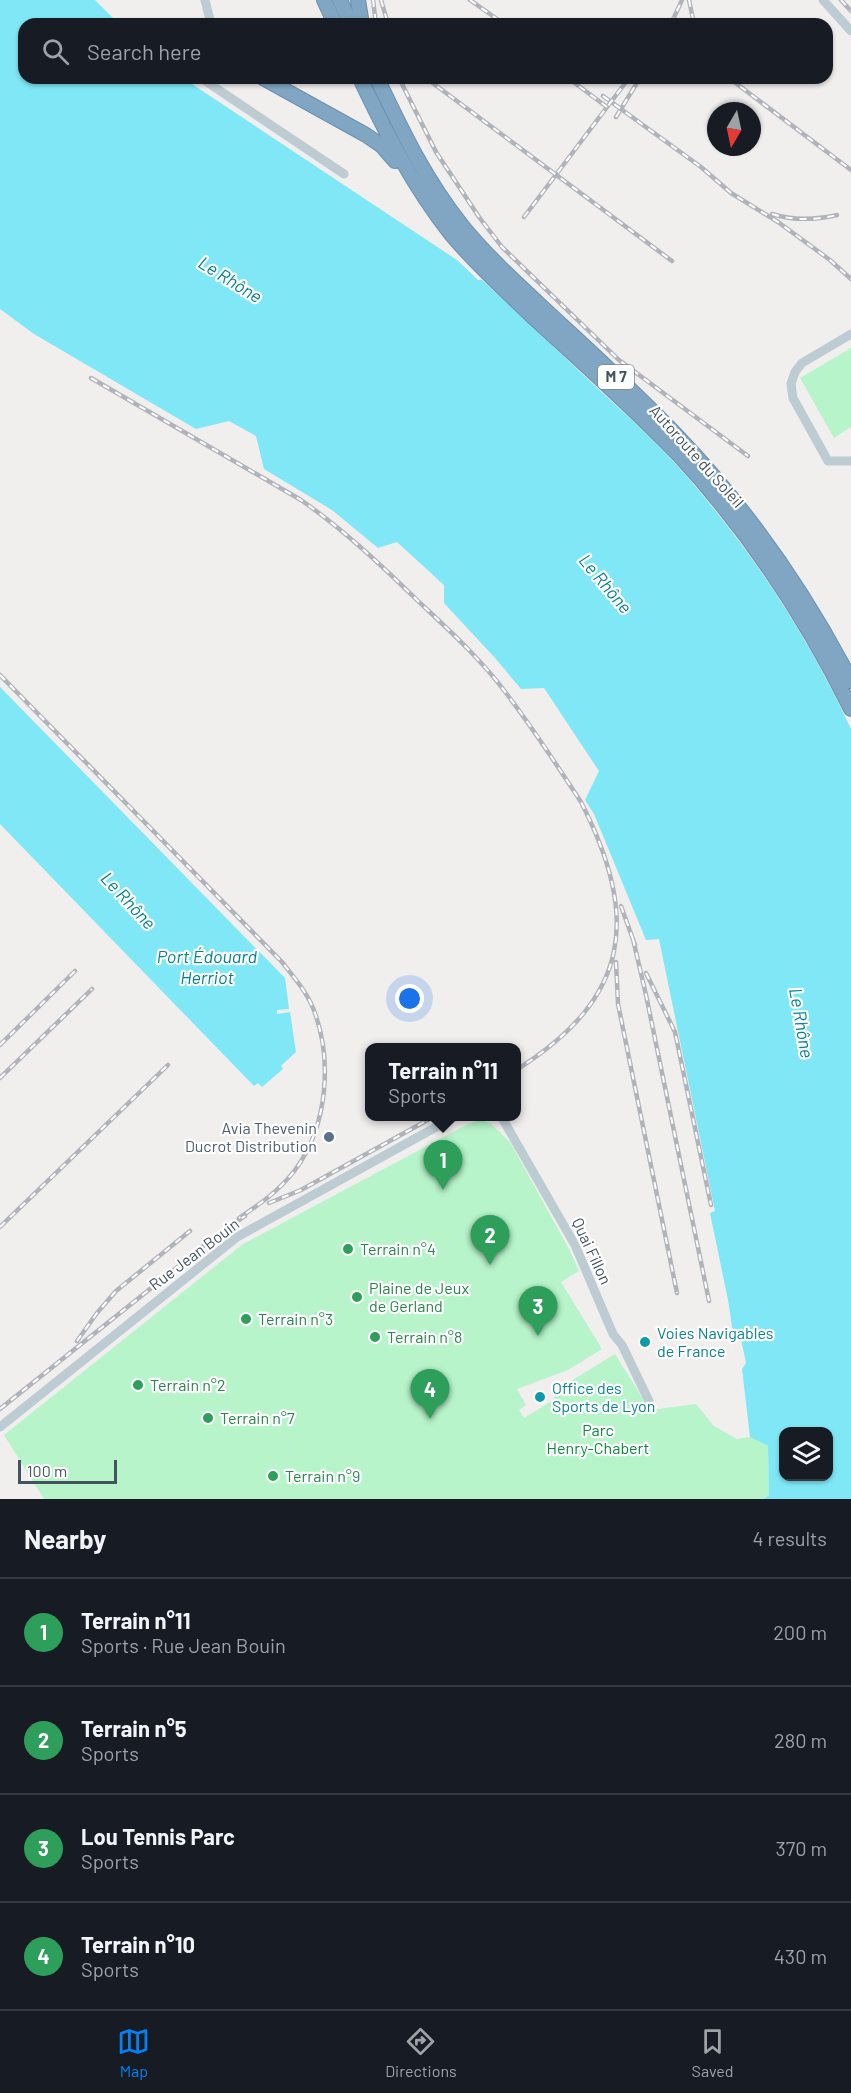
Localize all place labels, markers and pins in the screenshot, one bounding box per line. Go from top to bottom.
place label: Avia Thevenin Ducrot Distribution [185,1118,317,1155]
marker: Avia Thevenin Ducrot Distribution [322,1130,336,1144]
pin: 1 [424,1140,462,1190]
pin: 2 [470,1216,510,1265]
place label: Terrain n°4 [360,1239,436,1258]
marker: Terrain n°4 [341,1242,355,1256]
place label: Plaine de Jeux de Gerland [369,1278,469,1315]
pin: 3 [518,1286,558,1336]
marker: Plaine de Jeux de Gerland [350,1290,364,1304]
place label: Terrain n°3 [258,1309,333,1328]
marker: Terrain n°3 [239,1312,253,1326]
place label: Voies Navigables de France [657,1323,774,1360]
place label: Terrain n°8 [387,1327,462,1346]
marker: Terrain n°8 [368,1330,382,1344]
marker: Voies Navigables de France [638,1335,652,1349]
pin: 4 [410,1370,450,1419]
place label: Terrain n°2 [150,1375,226,1394]
marker: Terrain n°2 [131,1378,145,1392]
place label: Office des Sports de Lyon [552,1378,655,1415]
marker: Office des Sports de Lyon [533,1390,547,1404]
place label: Terrain n°7 [220,1408,295,1427]
marker: Terrain n°7 [201,1411,215,1425]
place label: Terrain n°9 [285,1466,360,1485]
marker: Terrain n°9 [266,1469,280,1483]

